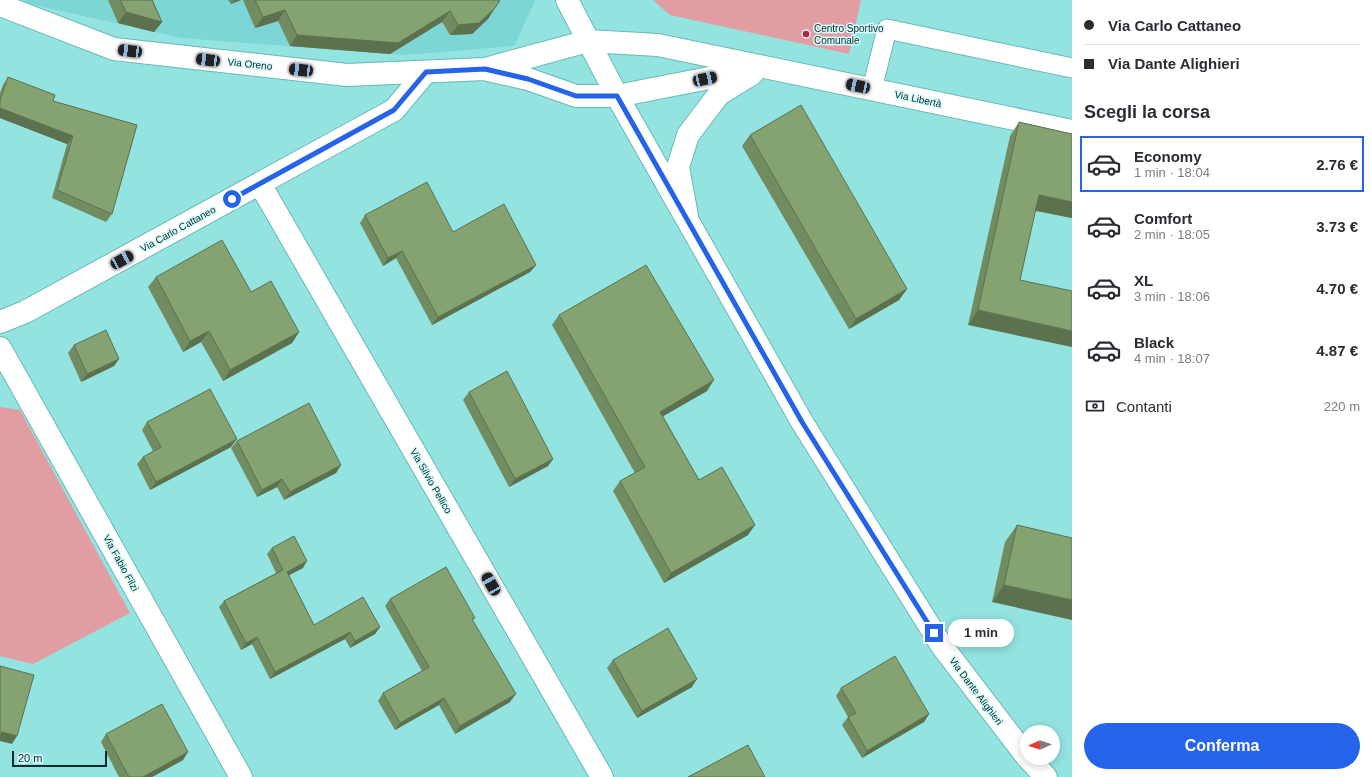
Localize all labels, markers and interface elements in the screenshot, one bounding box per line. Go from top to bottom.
text: Via Carlo Cattaneo [1108,17,1241,34]
place label: Centro Sportivo Comunale [814,23,884,46]
marker: Centro Sportivo Comunale [801,29,811,39]
car [117,44,143,58]
car [195,53,221,67]
text: Via Dante Alighieri [1108,55,1240,72]
street label: Via Oreno [227,56,273,72]
car [288,63,314,77]
car [692,71,718,87]
car [845,78,871,94]
street label: Via Libertà [894,89,943,109]
text: Scegli la corsa [1084,102,1210,122]
icon: car [1086,146,1122,182]
text: Economy [1134,148,1202,165]
text: 2.76 € [1316,156,1358,173]
text: 1 min · 18:04 [1134,165,1210,180]
route start [223,190,241,208]
street label: Via Carlo Cattaneo [138,204,218,254]
icon: car [1086,208,1122,244]
text: Comfort [1134,210,1192,227]
text: 3.73 € [1316,218,1358,235]
text: 2 min · 18:05 [1134,227,1210,242]
car [109,249,135,271]
icon: car [1086,270,1122,306]
text: XL [1134,272,1153,289]
text: 4.70 € [1316,280,1358,297]
text: 3 min · 18:06 [1134,289,1210,304]
icon: car [1086,332,1122,368]
text: Black [1134,334,1174,351]
text: 4.87 € [1316,342,1358,359]
text: 4 min · 18:07 [1134,351,1210,366]
icon: cash [1084,395,1106,417]
text: Contanti [1116,398,1172,415]
text: 220 m [1324,399,1360,414]
street label: Via Silvio Pellico [408,447,454,516]
street label: Via Fabio Filzi [101,533,141,593]
car [480,571,502,597]
callout: 1 min [948,619,1014,647]
route end [925,624,943,642]
text: 1 min [964,625,998,640]
street label: Via Dante Alighieri [947,655,1005,727]
button: Conferma [1084,723,1360,769]
north arrow [1020,725,1060,765]
map controls [1020,725,1060,765]
scale bar [12,749,107,768]
text: 20 m [18,752,42,764]

